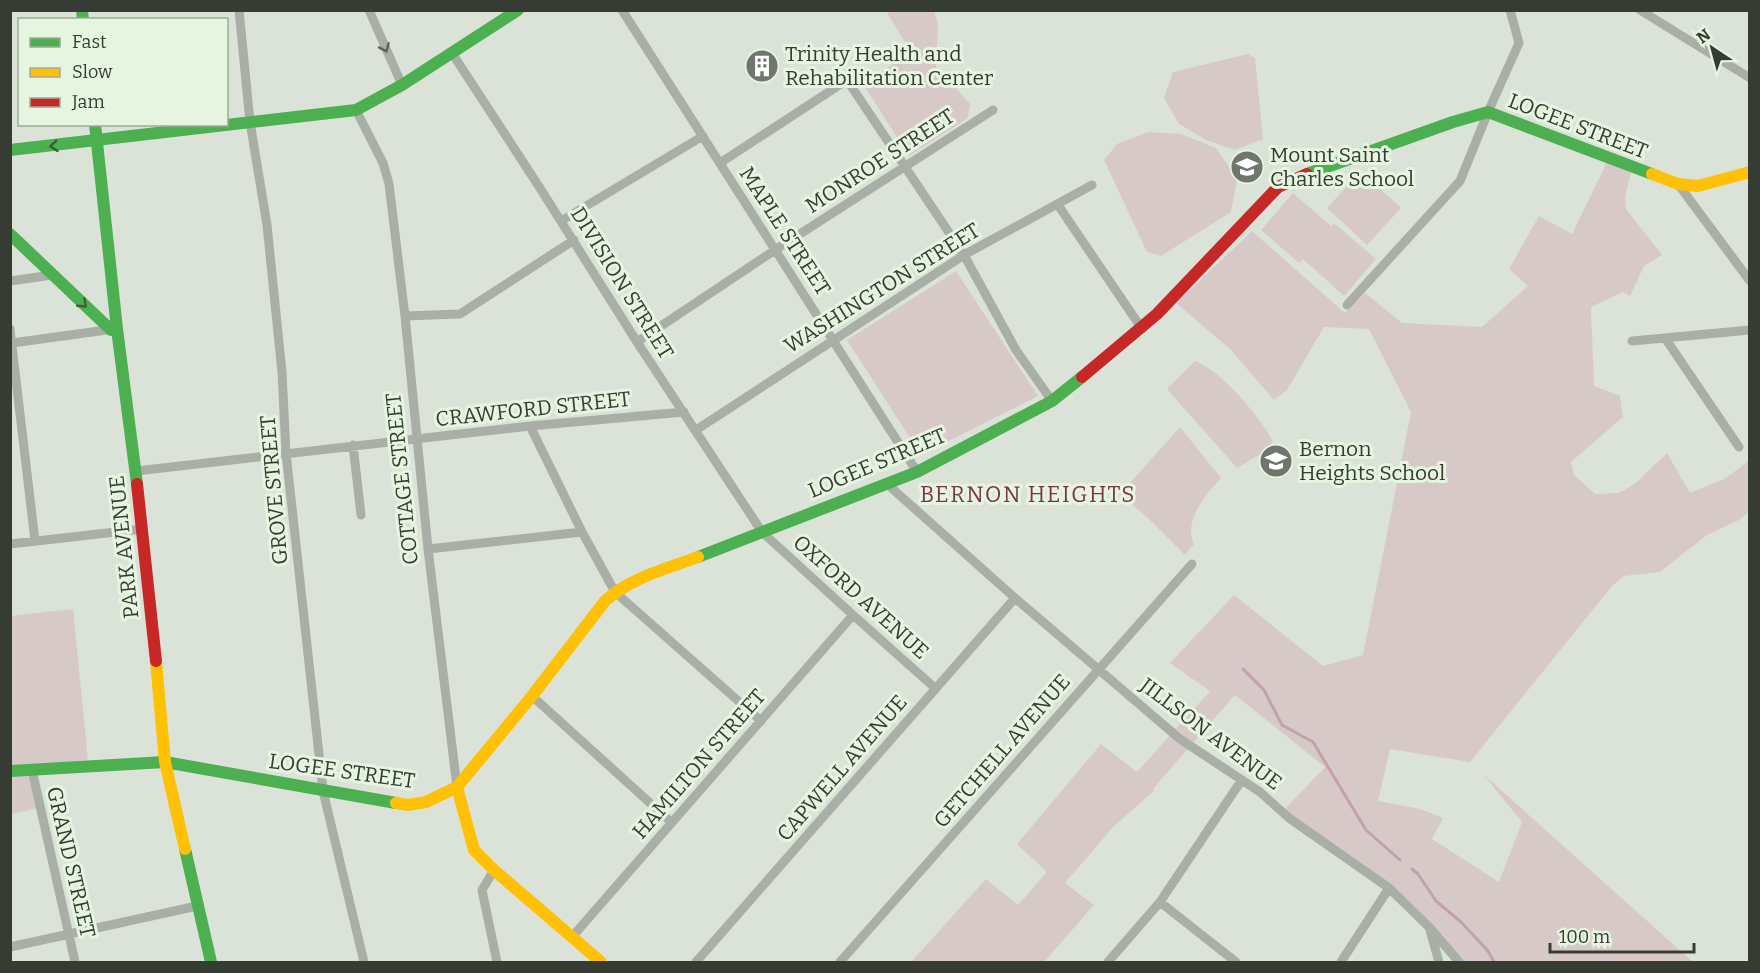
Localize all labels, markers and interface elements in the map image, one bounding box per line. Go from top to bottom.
legend [18,18,228,126]
north arrow [1682,18,1742,78]
text: N [1693,25,1714,48]
text: Fast [72,31,107,53]
one-way arrow [378,41,390,52]
place label: Trinity Health and Rehabilitation Center [785,41,993,91]
building icon: Trinity Health and Rehabilitation Center [744,48,780,84]
text: Slow [72,61,113,83]
street label: LOGEE STREET [1505,87,1651,165]
text: Jam [71,91,105,113]
street label: MONROE STREET [801,103,959,219]
one-way arrow [49,139,58,151]
place label: Mount Saint Charles School [1270,142,1414,192]
school or university icon: Mount Saint Charles School [1229,149,1265,185]
street label: MAPLE STREET [734,162,836,300]
street label: DIVISION STREET [565,202,679,364]
street label: WASHINGTON STREET [779,217,985,359]
one-way arrow [75,296,86,307]
street label: CRAWFORD STREET [434,386,632,432]
street label: COTTAGE STREET [380,392,424,566]
street label: GROVE STREET [255,414,293,566]
street label: LOGEE STREET [804,422,950,504]
place label: Bernon Heights School [1299,436,1445,486]
school or university icon: Bernon Heights School [1258,443,1294,479]
street label: PARK AVENUE [104,474,144,620]
district label: BERNON HEIGHTS [920,481,1136,508]
street label: OXFORD AVENUE [788,529,934,665]
street label: GETCHELL AVENUE [928,669,1076,833]
street label: JILLSON AVENUE [1134,672,1287,796]
street label: HAMILTON STREET [627,684,771,844]
street label: CAPWELL AVENUE [771,689,913,847]
street label: LOGEE STREET [267,748,417,794]
street label: GRAND STREET [41,784,101,940]
scale bar [1550,916,1694,954]
text: 100 m [1559,926,1610,948]

